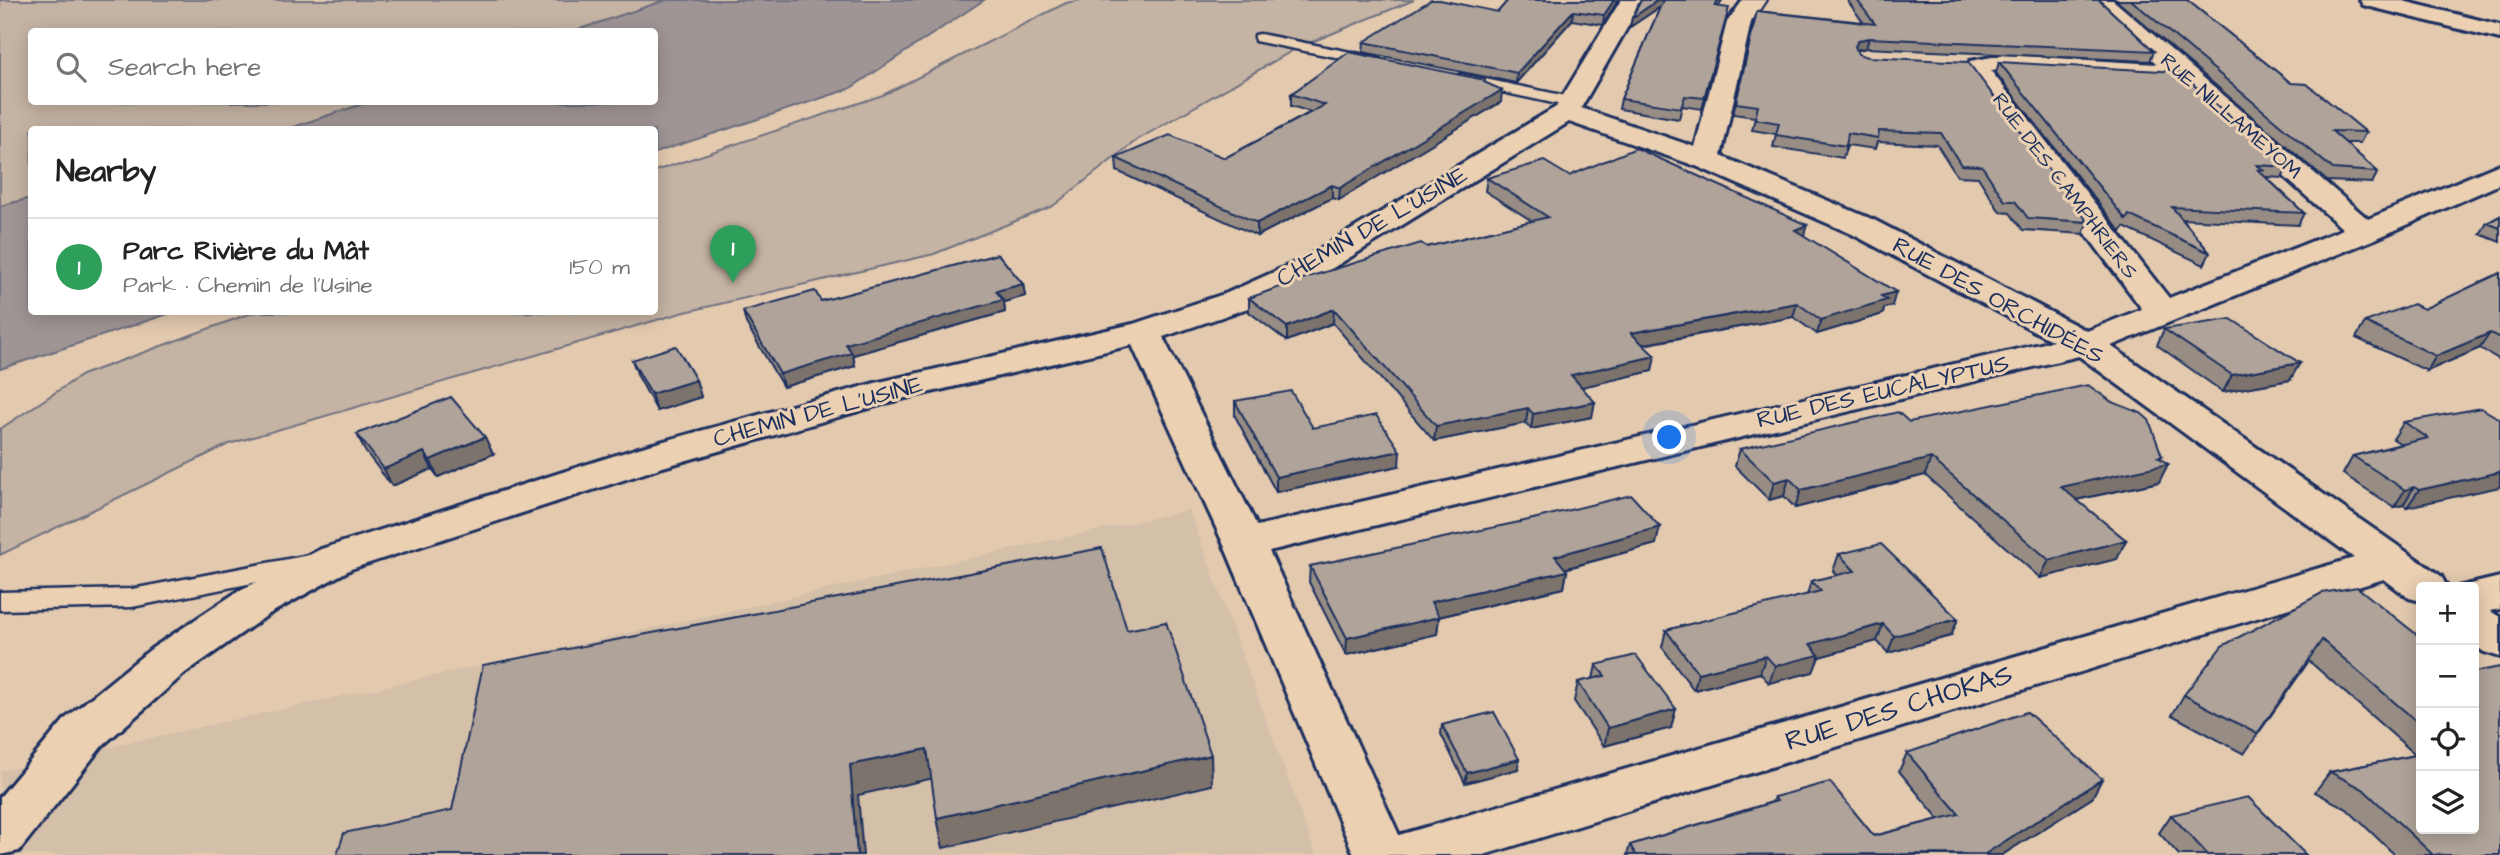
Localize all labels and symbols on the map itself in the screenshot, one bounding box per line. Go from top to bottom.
street label: RUE NILLAMEYOM [2154,46,2308,186]
street label: RUE DES CAMPHRIERS [1985,87,2145,285]
street label: CHEMIN DE L'USINE [1270,158,1474,296]
pin: 1 [710,225,756,283]
street label: RUE DES ORCHIDÉES [1886,229,2110,373]
street label: RUE DES EUCALYPTUS [1754,346,2012,438]
street label: CHEMIN DE L'USINE [710,368,926,456]
your location [1652,420,1686,454]
street label: RUE DES CHOKAS [1781,655,2017,761]

